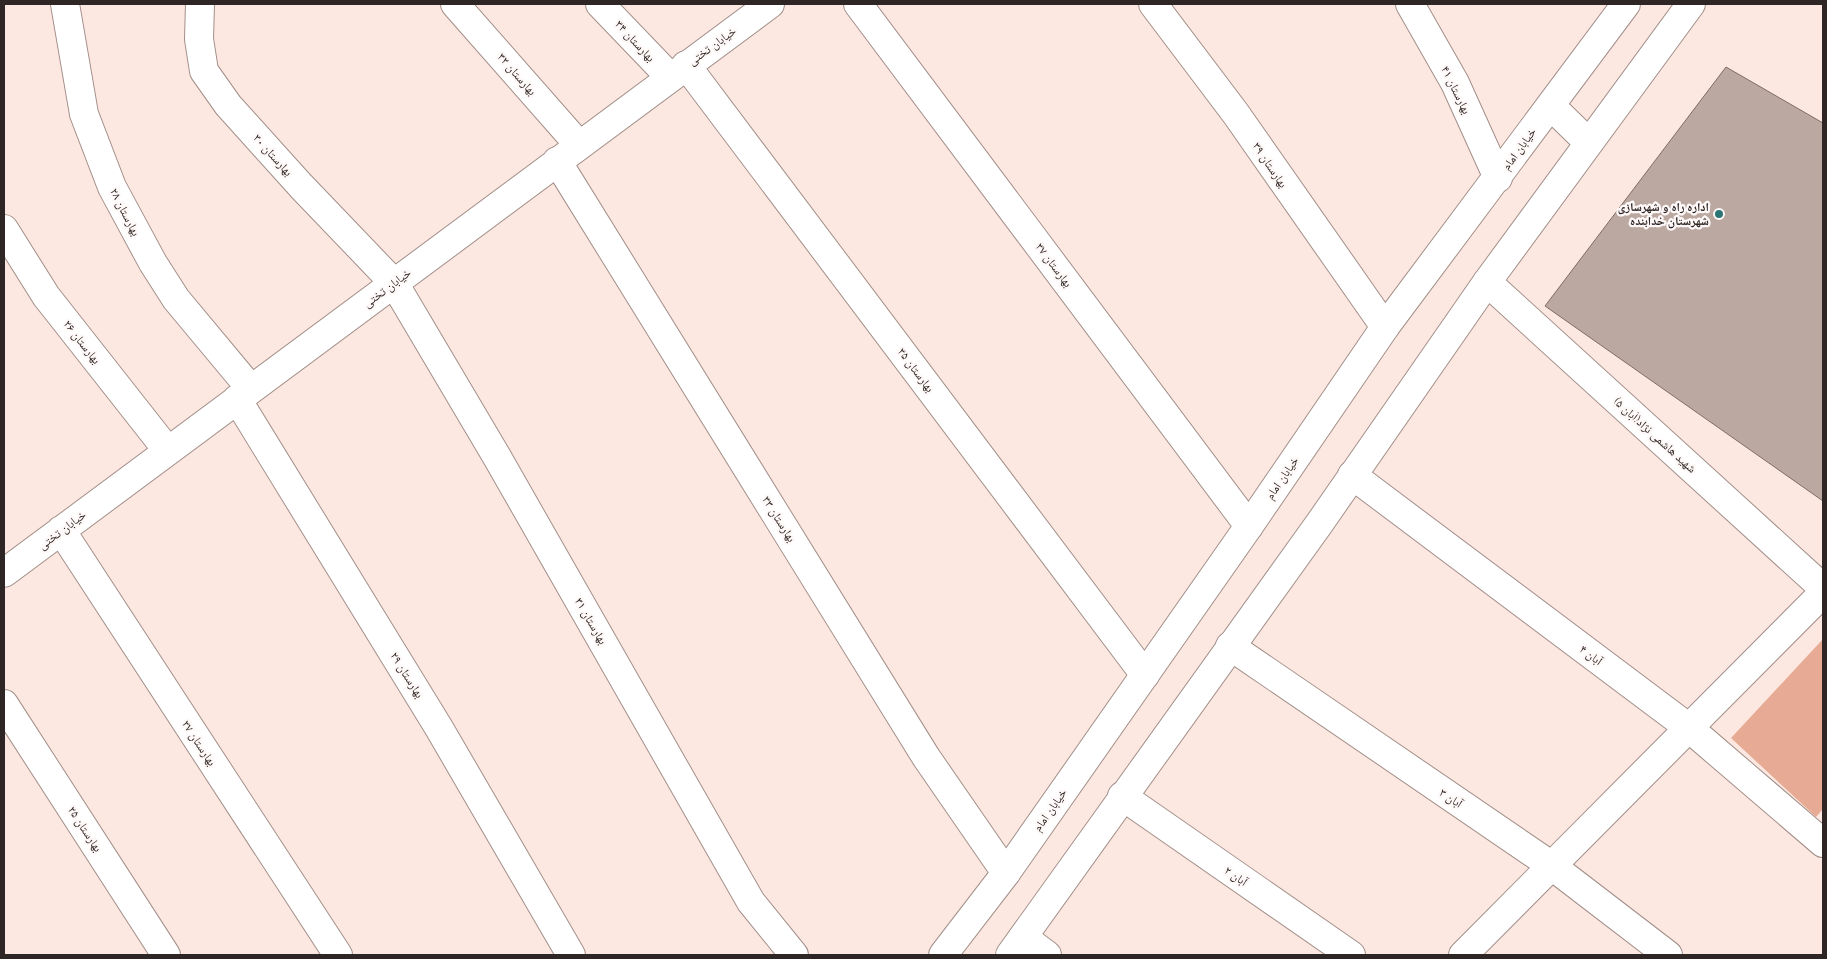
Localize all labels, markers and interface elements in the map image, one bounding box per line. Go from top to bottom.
street label: بهارستان ۳۴ [612,17,658,65]
street label: خیابان تختی [685,24,739,68]
street label: بهارستان ۳۲ [494,50,539,98]
street label: بهارستان ۴۱ [1438,64,1474,116]
street label: خیابان امام [1499,125,1540,173]
street label: بهارستان ۳۰ [250,131,295,179]
street label: بهارستان ۳۹ [1249,140,1290,191]
street label: بهارستان ۲۸ [107,186,143,238]
place label: اداره راه و شهرسازی شهرستان خدابنده [1618,200,1709,229]
marker: اداره راه و شهرسازی شهرستان خدابنده [1713,208,1725,220]
street label: بهارستان ۳۷ [1033,240,1075,290]
street label: خیابان تختی [360,265,414,311]
street label: بهارستان ۲۶ [60,317,103,367]
street label: بهارستان ۳۵ [895,345,937,395]
street label: (آبان ۵)شهید هاشمی نژاد [1611,394,1699,476]
street label: خیابان امام [1263,454,1302,503]
street label: بهارستان ۳۳ [759,493,799,545]
street label: خیابان تختی [35,507,89,553]
street label: بهارستان ۳۱ [572,595,610,647]
street label: آبان ۴ [1577,642,1606,669]
street label: بهارستان ۲۹ [387,649,427,701]
street label: بهارستان ۲۷ [179,718,219,769]
street label: آبان ۳ [1437,785,1466,812]
street label: خیابان امام [1030,786,1071,835]
street label: بهارستان ۲۵ [65,804,105,855]
street label: آبان ۲ [1222,863,1251,890]

